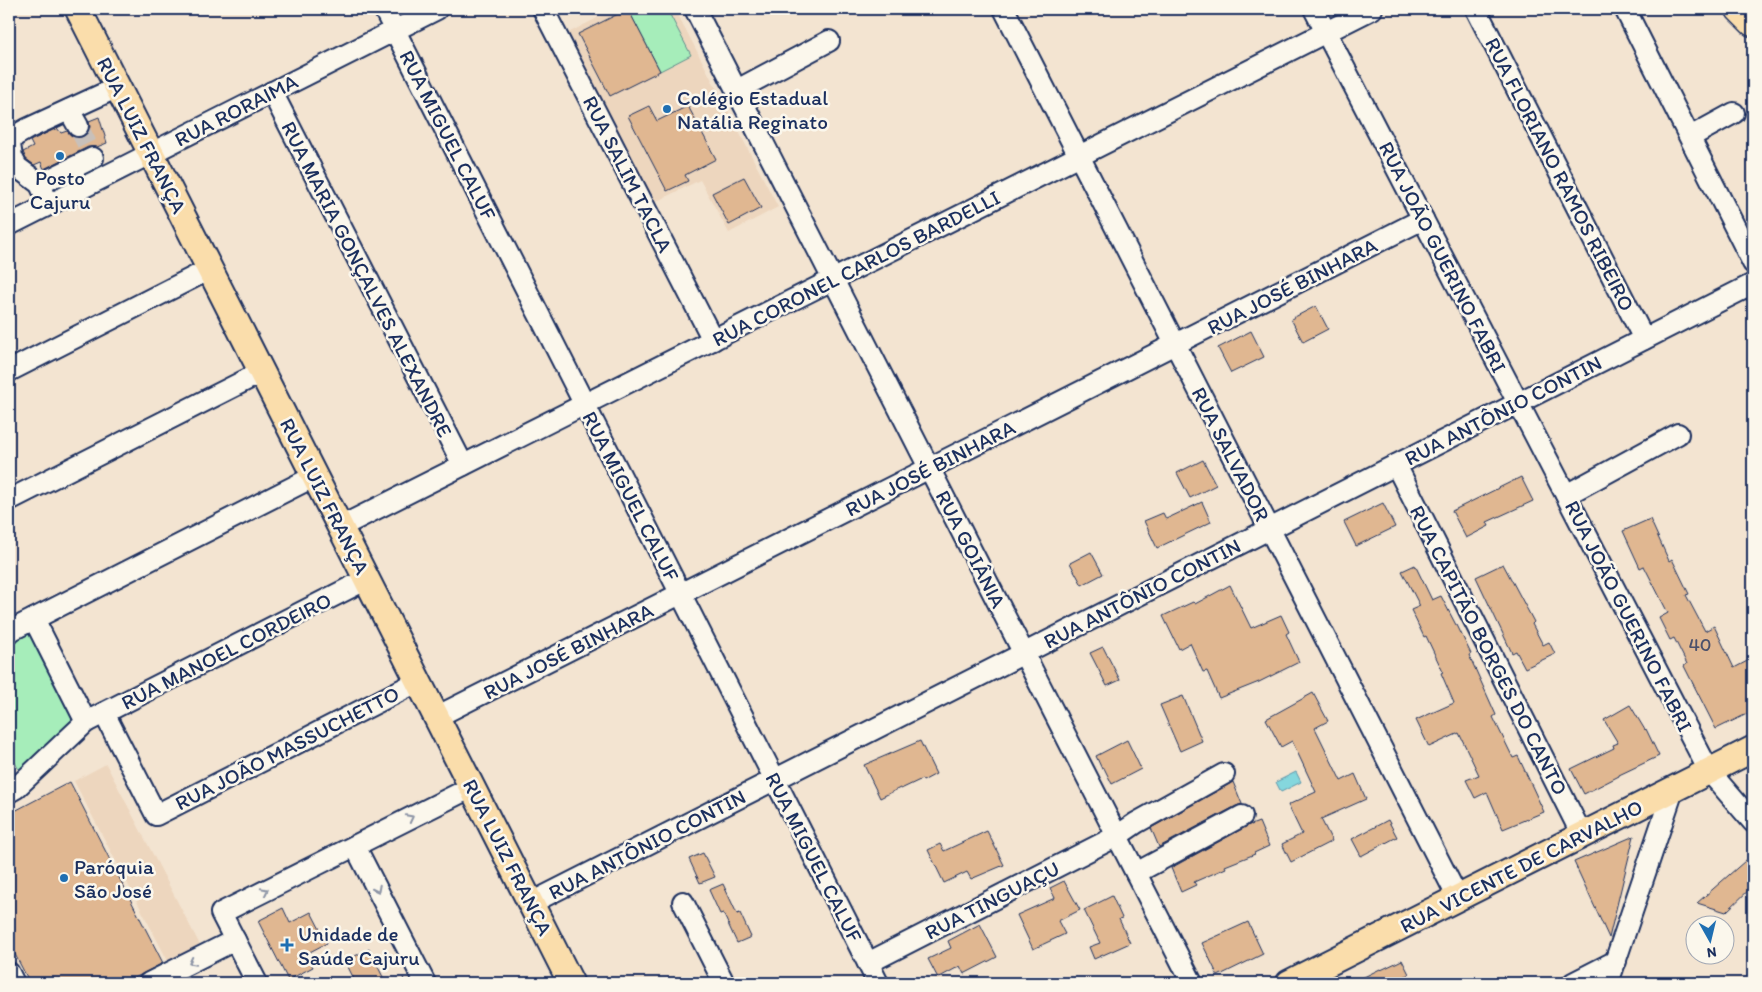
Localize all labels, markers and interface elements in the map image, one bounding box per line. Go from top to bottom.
street label: RUA FLORIANO RAMOS RIBEIRO [1480,33,1640,315]
street label: RUA MIGUEL CALUF [394,46,502,224]
street label: RUA LUIZ FRANÇA [92,53,192,218]
street label: RUA RORAIMA [170,68,302,152]
place label: Colégio Estadual Natália Reginato [677,85,828,134]
street label: RUA SALIM TACLA [578,91,679,257]
marker: Colégio Estadual Natália Reginato [661,103,673,115]
street label: RUA MARIA GONÇALVES ALEXANDRE [276,117,458,441]
street label: RUA JOÃO GUERINO FABRI [1374,137,1512,377]
marker: Posto Cajuru [54,150,66,162]
place label: Posto Cajuru [30,165,91,214]
street label: RUA CORONEL CARLOS BARDELLI [708,184,1004,352]
street label: RUA JOSÉ BINHARA [1203,232,1382,340]
street label: RUA ANTÔNIO CONTIN [1400,349,1606,471]
street label: RUA SALVADOR [1186,383,1276,525]
street label: RUA MIGUEL CALUF [577,407,685,585]
street label: RUA LUIZ FRANÇA [275,414,375,579]
street label: RUA JOSÉ BINHARA [841,414,1020,522]
street label: RUA GOIÂNIA [931,486,1012,613]
street label: RUA JOÃO GUERINO FABRI [1560,496,1698,736]
street label: RUA CAPITÃO BORGES DO CANTO [1405,501,1573,799]
street label: RUA ANTÔNIO CONTIN [1039,532,1245,654]
street label: RUA MANOEL CORDEIRO [117,587,335,715]
street label: RUA JOSÉ BINHARA [479,597,658,705]
house number: 40 [1688,633,1712,656]
street label: RUA JOÃO MASSUCHETTO [171,680,403,816]
street label: RUA MIGUEL CALUF [760,768,868,946]
street label: RUA LUIZ FRANÇA [458,775,558,940]
street label: RUA ANTÔNIO CONTIN [544,783,750,905]
street label: RUA VICENTE DE CARVALHO [1396,794,1646,938]
one-way arrow [405,814,414,824]
place label: Paróquia São José [74,854,154,903]
street label: RUA TINGUAÇU [920,855,1064,945]
marker: Paróquia São José [58,872,70,884]
one-way arrow [371,884,381,893]
one-way arrow [260,887,269,897]
north arrow [1684,914,1734,964]
place label: Unidade de Saúde Cajuru [298,921,420,970]
marker: Unidade de Saúde Cajuru [280,938,294,952]
text: N [1706,943,1718,961]
one-way arrow [188,955,197,965]

